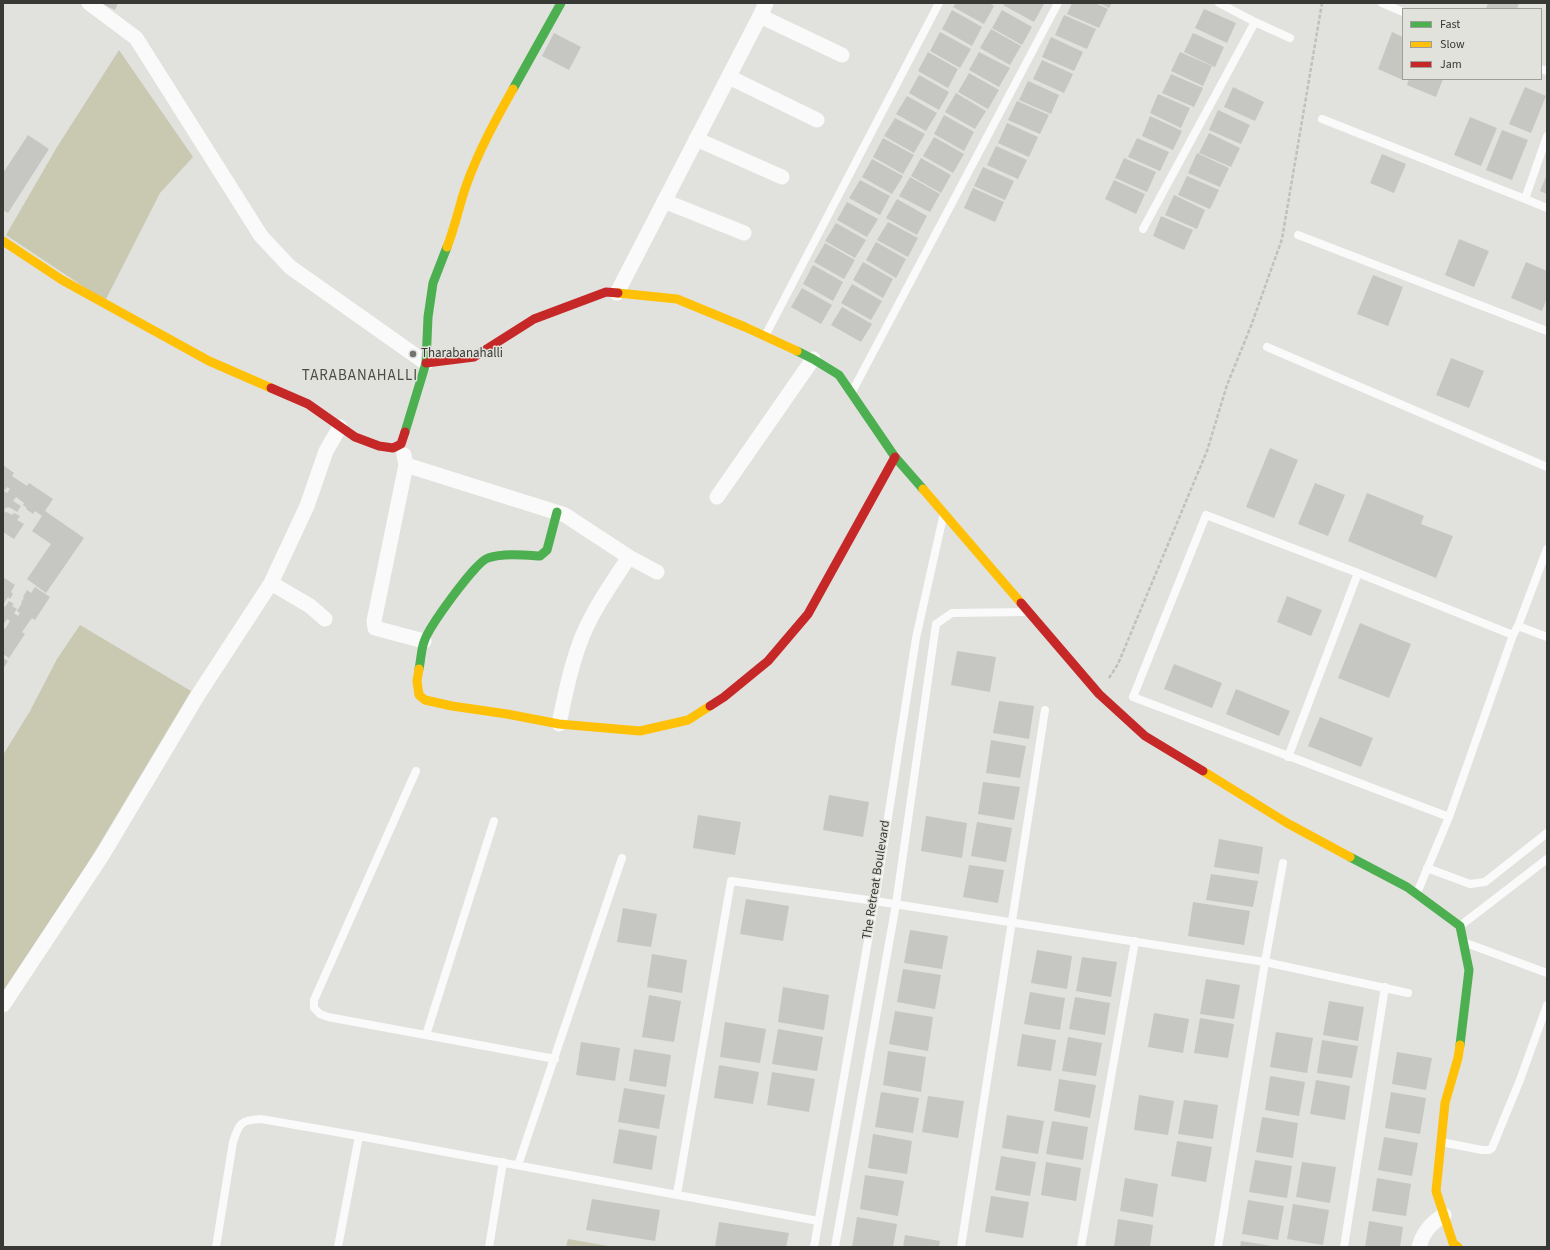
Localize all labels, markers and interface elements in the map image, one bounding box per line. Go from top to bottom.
legend [1402,8,1542,80]
text: Fast [1440,16,1460,33]
text: Slow [1440,36,1465,53]
text: Jam [1440,56,1462,73]
place label: Tharabanahalli [421,346,503,362]
marker: Tharabanahalli [408,349,418,359]
district label: TARABANAHALLI [302,368,418,386]
street label: The Retreat Boulevard [860,819,894,941]

